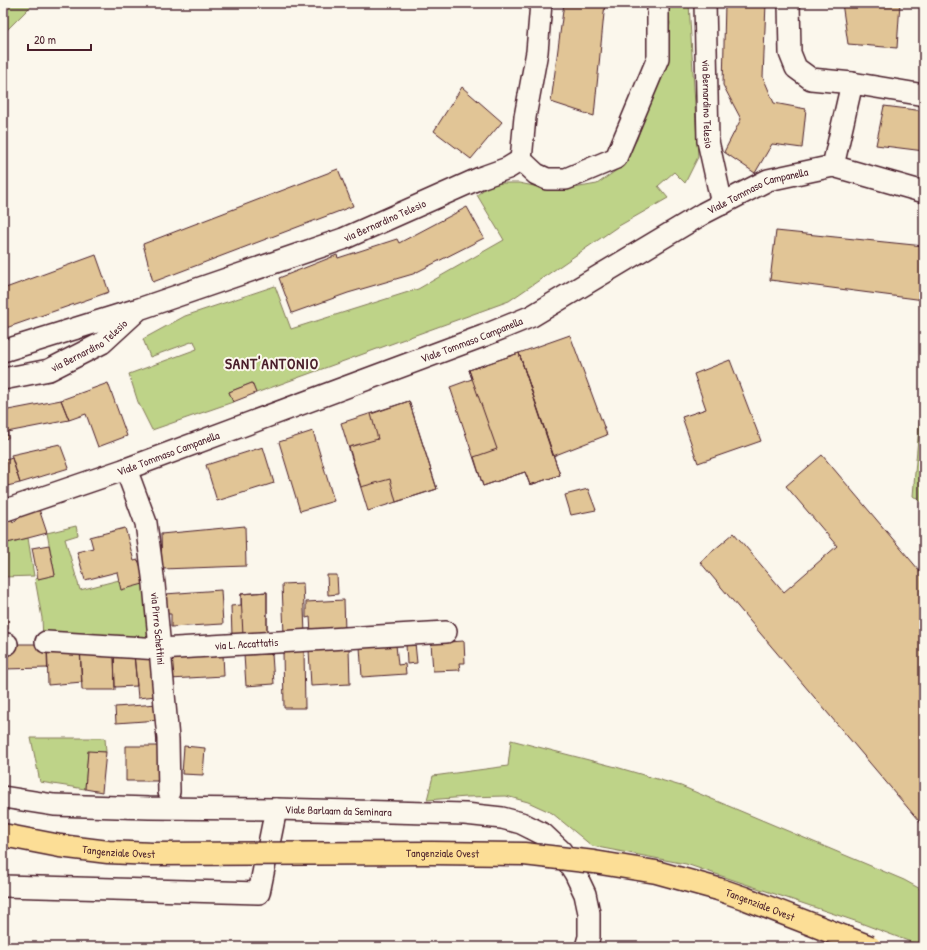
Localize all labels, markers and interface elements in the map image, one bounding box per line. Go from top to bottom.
scale bar [28,26,91,52]
text: 20 m [34,31,56,48]
street label: via Bernardino Telesio [699,60,716,150]
street label: Viale Tommaso Campanella [705,164,810,217]
street label: via Bernardino Telesio [342,196,428,245]
street label: Viale Tommaso Campanella [419,313,525,366]
street label: via Bernardino Telesio [49,316,131,375]
district label: SANT'ANTONIO [225,353,319,374]
street label: Viale Tommaso Campanella [115,428,222,479]
street label: via Pirro Schettini [148,592,168,666]
street label: via L. Accattatis [215,635,279,653]
street label: Viale Barlaam da Seminara [285,802,393,819]
street label: Tangenziale Ovest [81,842,155,861]
street label: Tangenziale Ovest [406,846,479,861]
street label: Tangenziale Ovest [724,885,797,924]

